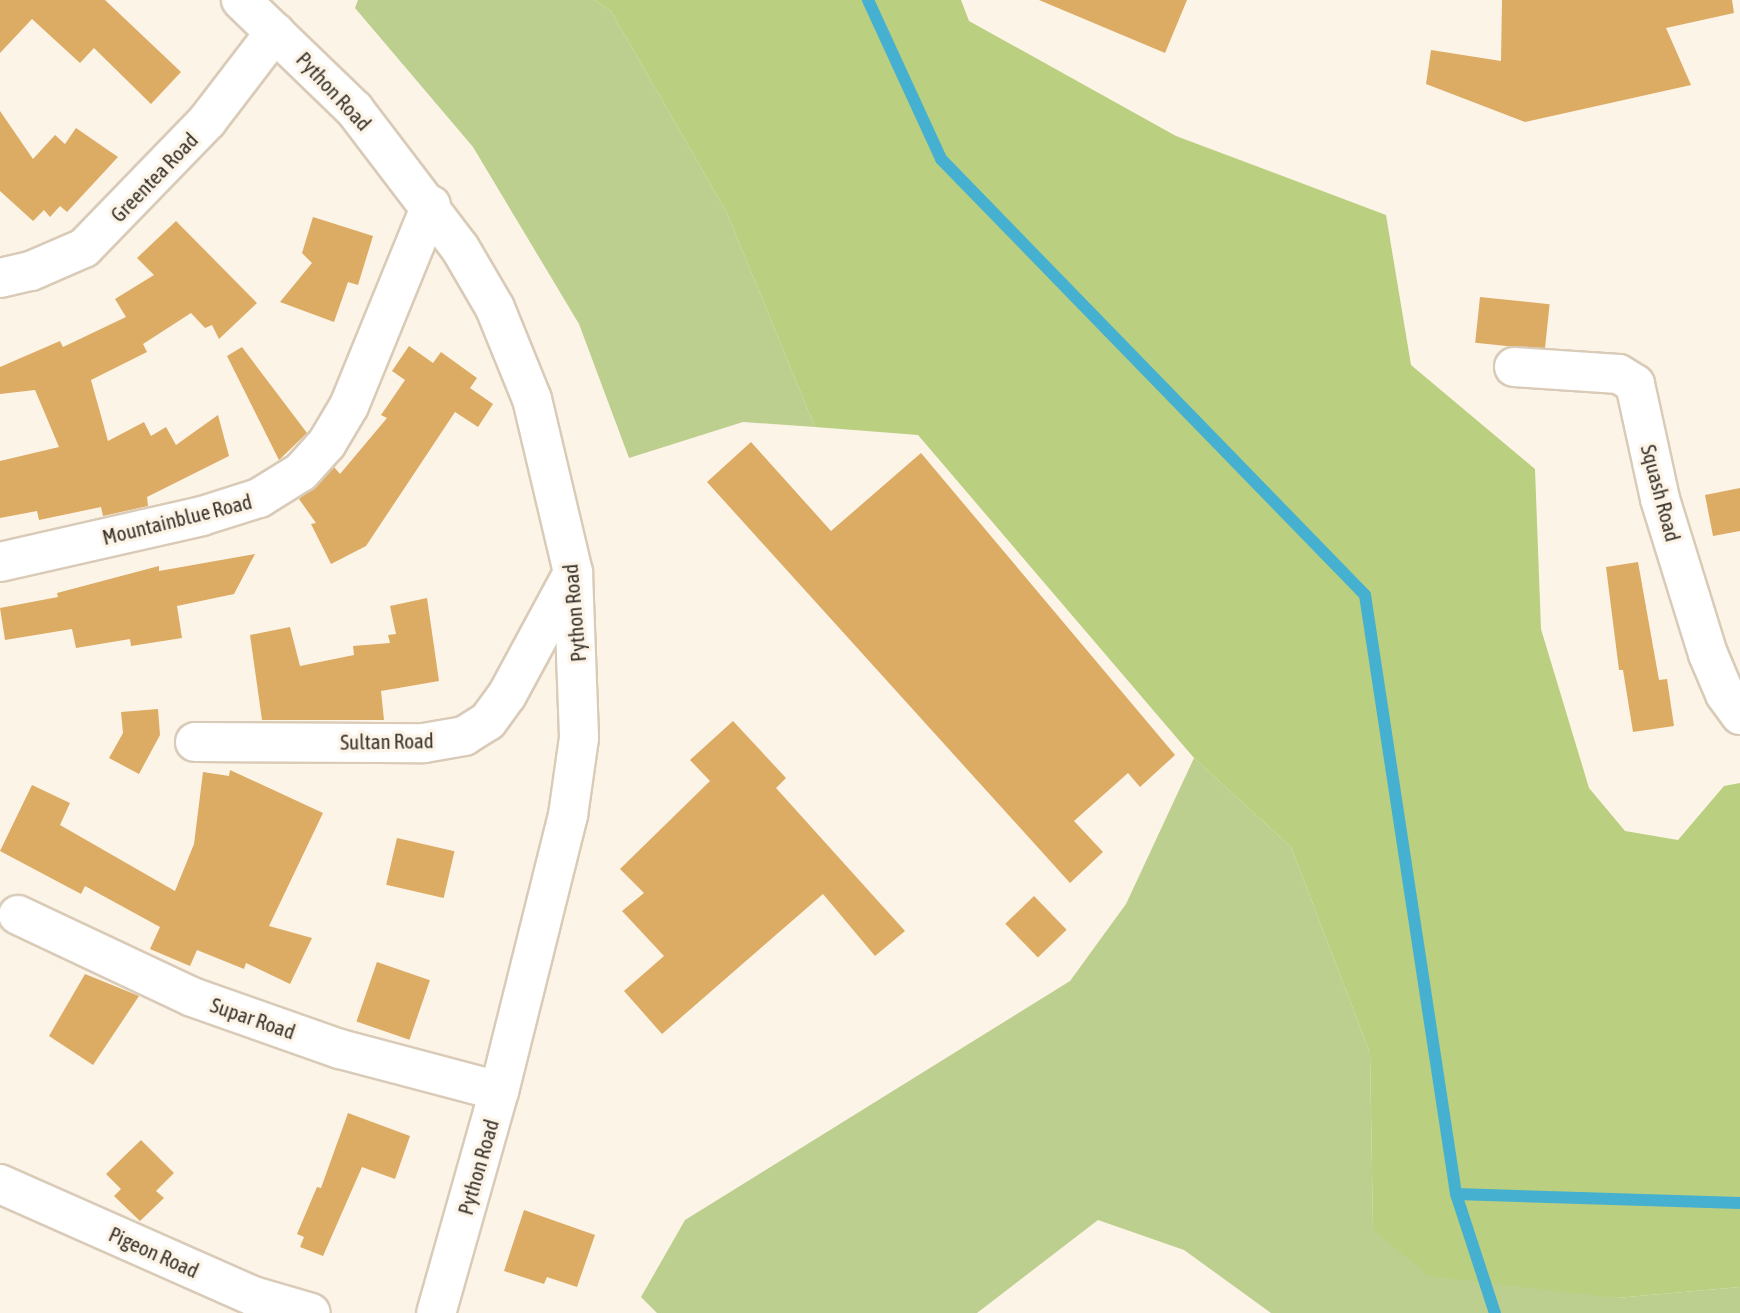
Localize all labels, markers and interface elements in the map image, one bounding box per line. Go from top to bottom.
street label: Python Road [291,46,377,136]
street label: Greentea Road [105,127,203,227]
street label: Squash Road [1636,442,1686,544]
street label: Mountainblue Road [100,488,254,550]
street label: Python Road [557,563,591,663]
street label: Sultan Road [340,728,434,754]
street label: Supar Road [207,992,299,1044]
street label: Python Road [452,1116,504,1218]
street label: Pigeon Road [105,1221,203,1283]

